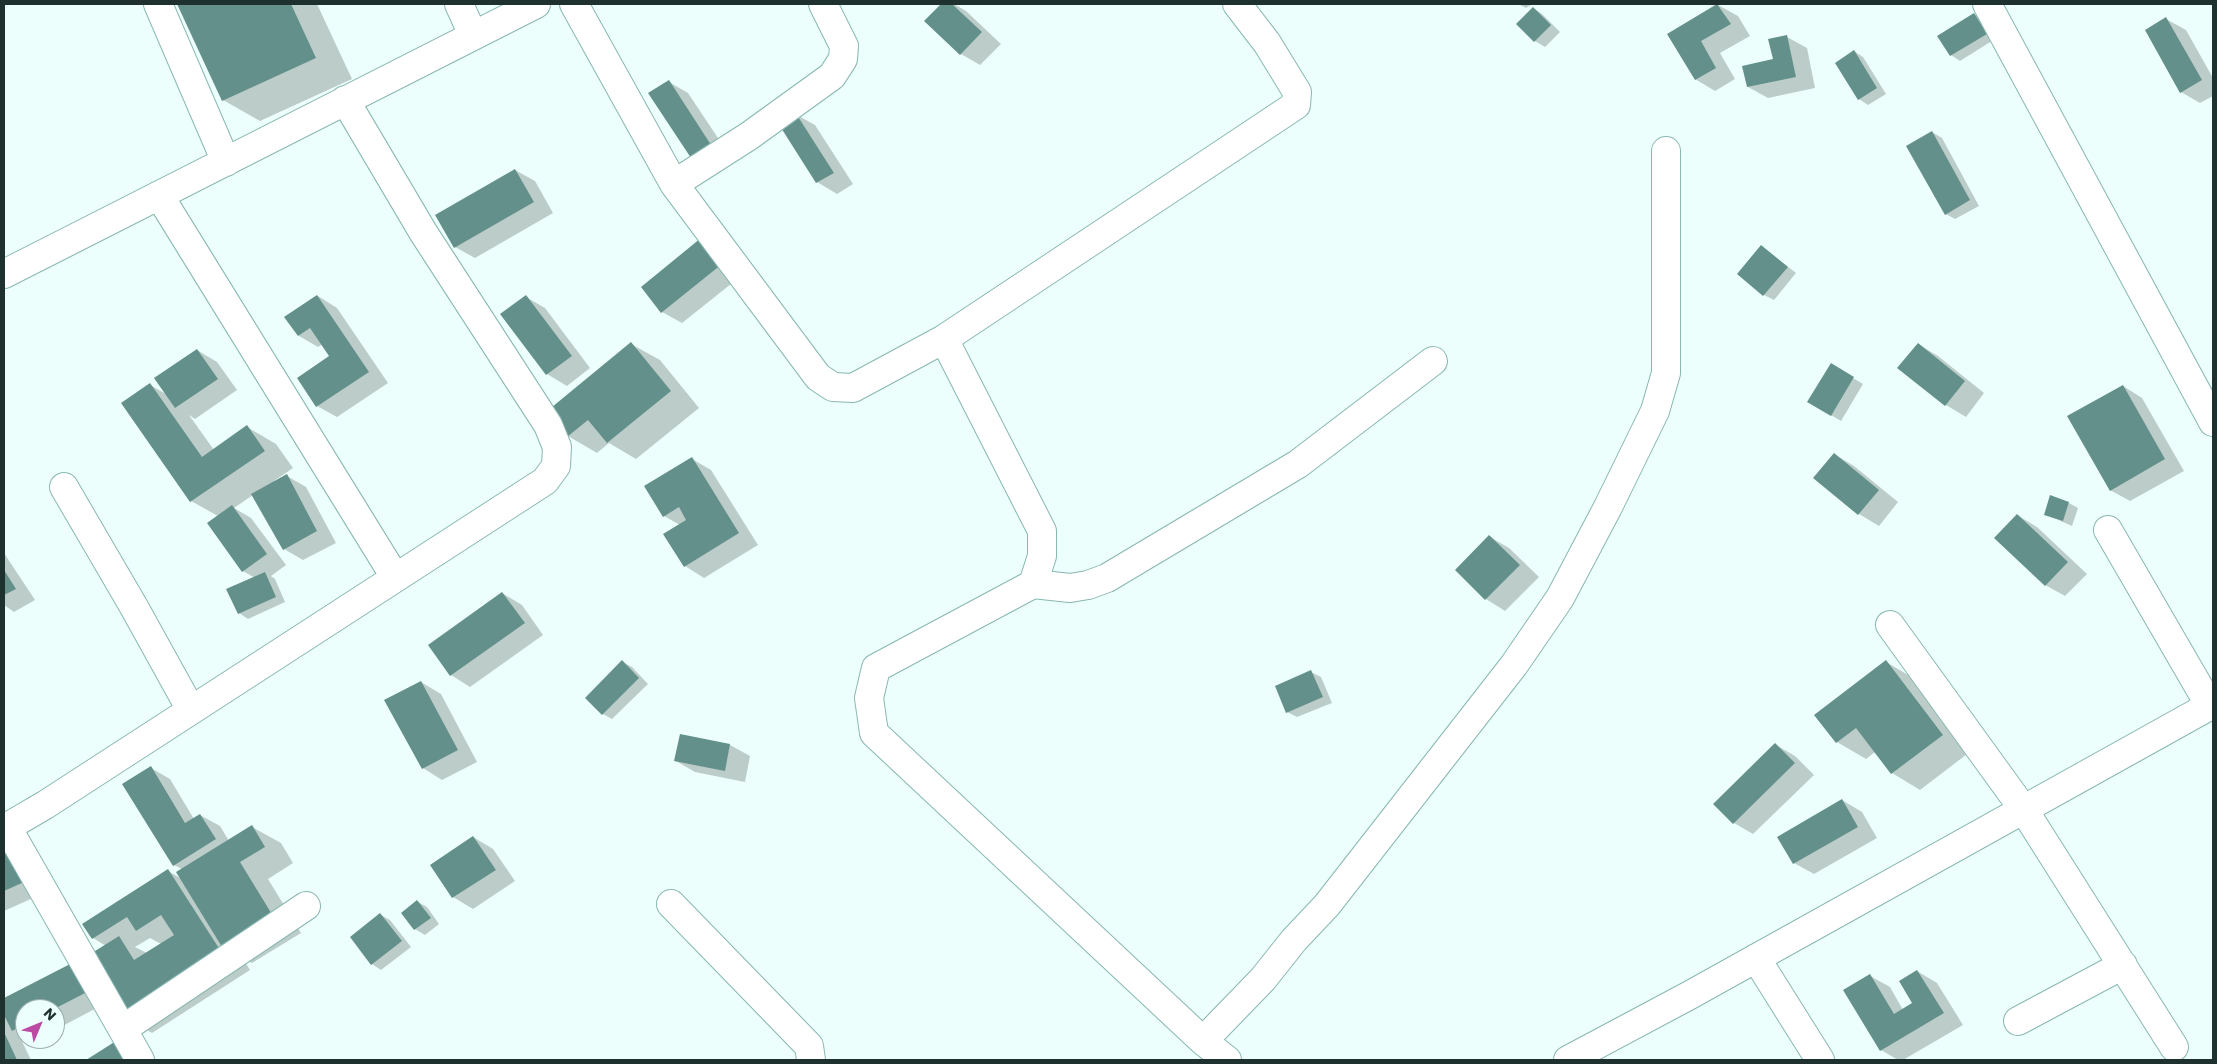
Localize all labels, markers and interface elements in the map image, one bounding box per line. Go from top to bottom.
north arrow [15,999,65,1049]
text: N [39,1003,61,1025]

